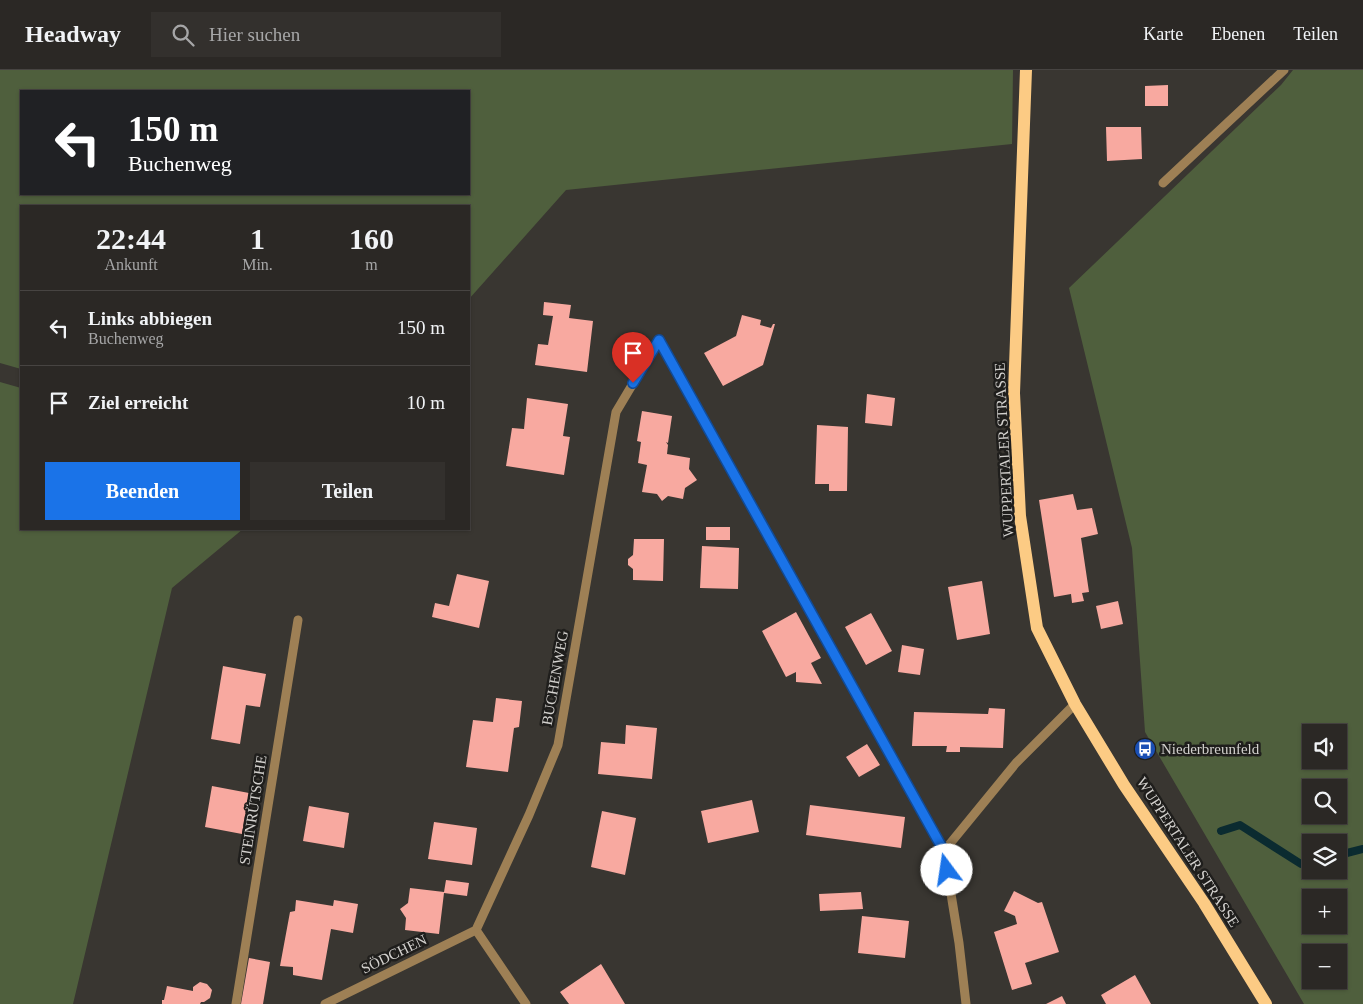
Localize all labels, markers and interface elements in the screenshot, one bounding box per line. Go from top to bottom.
search box [151,12,501,57]
text: Headway [25,21,121,47]
icon: search [169,21,197,49]
text: Hier suchen [209,24,300,45]
text: Karte [1143,24,1183,44]
text: Ebenen [1211,24,1265,44]
text: Teilen [1293,24,1338,44]
icon: left [45,110,110,175]
text: 150 m [128,110,218,149]
text: Buchenweg [128,151,232,176]
text: 22:44 [96,222,166,255]
text: 1 [250,222,265,255]
text: 160 [349,222,394,255]
text: Ankunft [104,256,158,273]
text: Min. [242,256,273,273]
text: m [365,256,378,273]
text: Links abbiegen [88,308,212,329]
icon: left [45,314,73,342]
text: 150 m [397,317,445,338]
text: Buchenweg [88,330,164,347]
pin [612,332,654,383]
icon: arrive [619,339,647,367]
street label: WUPPERTALER STRASSE [991,362,1017,538]
icon: arrive [45,389,73,417]
text: Ziel erreicht [88,392,188,413]
text: 10 m [406,392,445,413]
button: Beenden [45,462,240,520]
button: Teilen [250,462,445,520]
street label: BUCHENWEG [539,629,571,727]
map controls [1302,724,1347,989]
button: sound [1302,724,1347,769]
bus stop icon: Niederbreunfeld [1133,737,1157,761]
place label: Niederbreunfeld [1161,741,1260,757]
street label: STEINRÜTSCHE [236,754,270,866]
street label: WUPPERTALER STRASSE [1134,774,1242,930]
button: search [1302,779,1347,824]
button: layers [1302,834,1347,879]
position arrow [920,843,972,895]
button: + [1302,889,1347,934]
street label: SÖDCHEN [359,931,429,977]
button: − [1302,944,1347,989]

